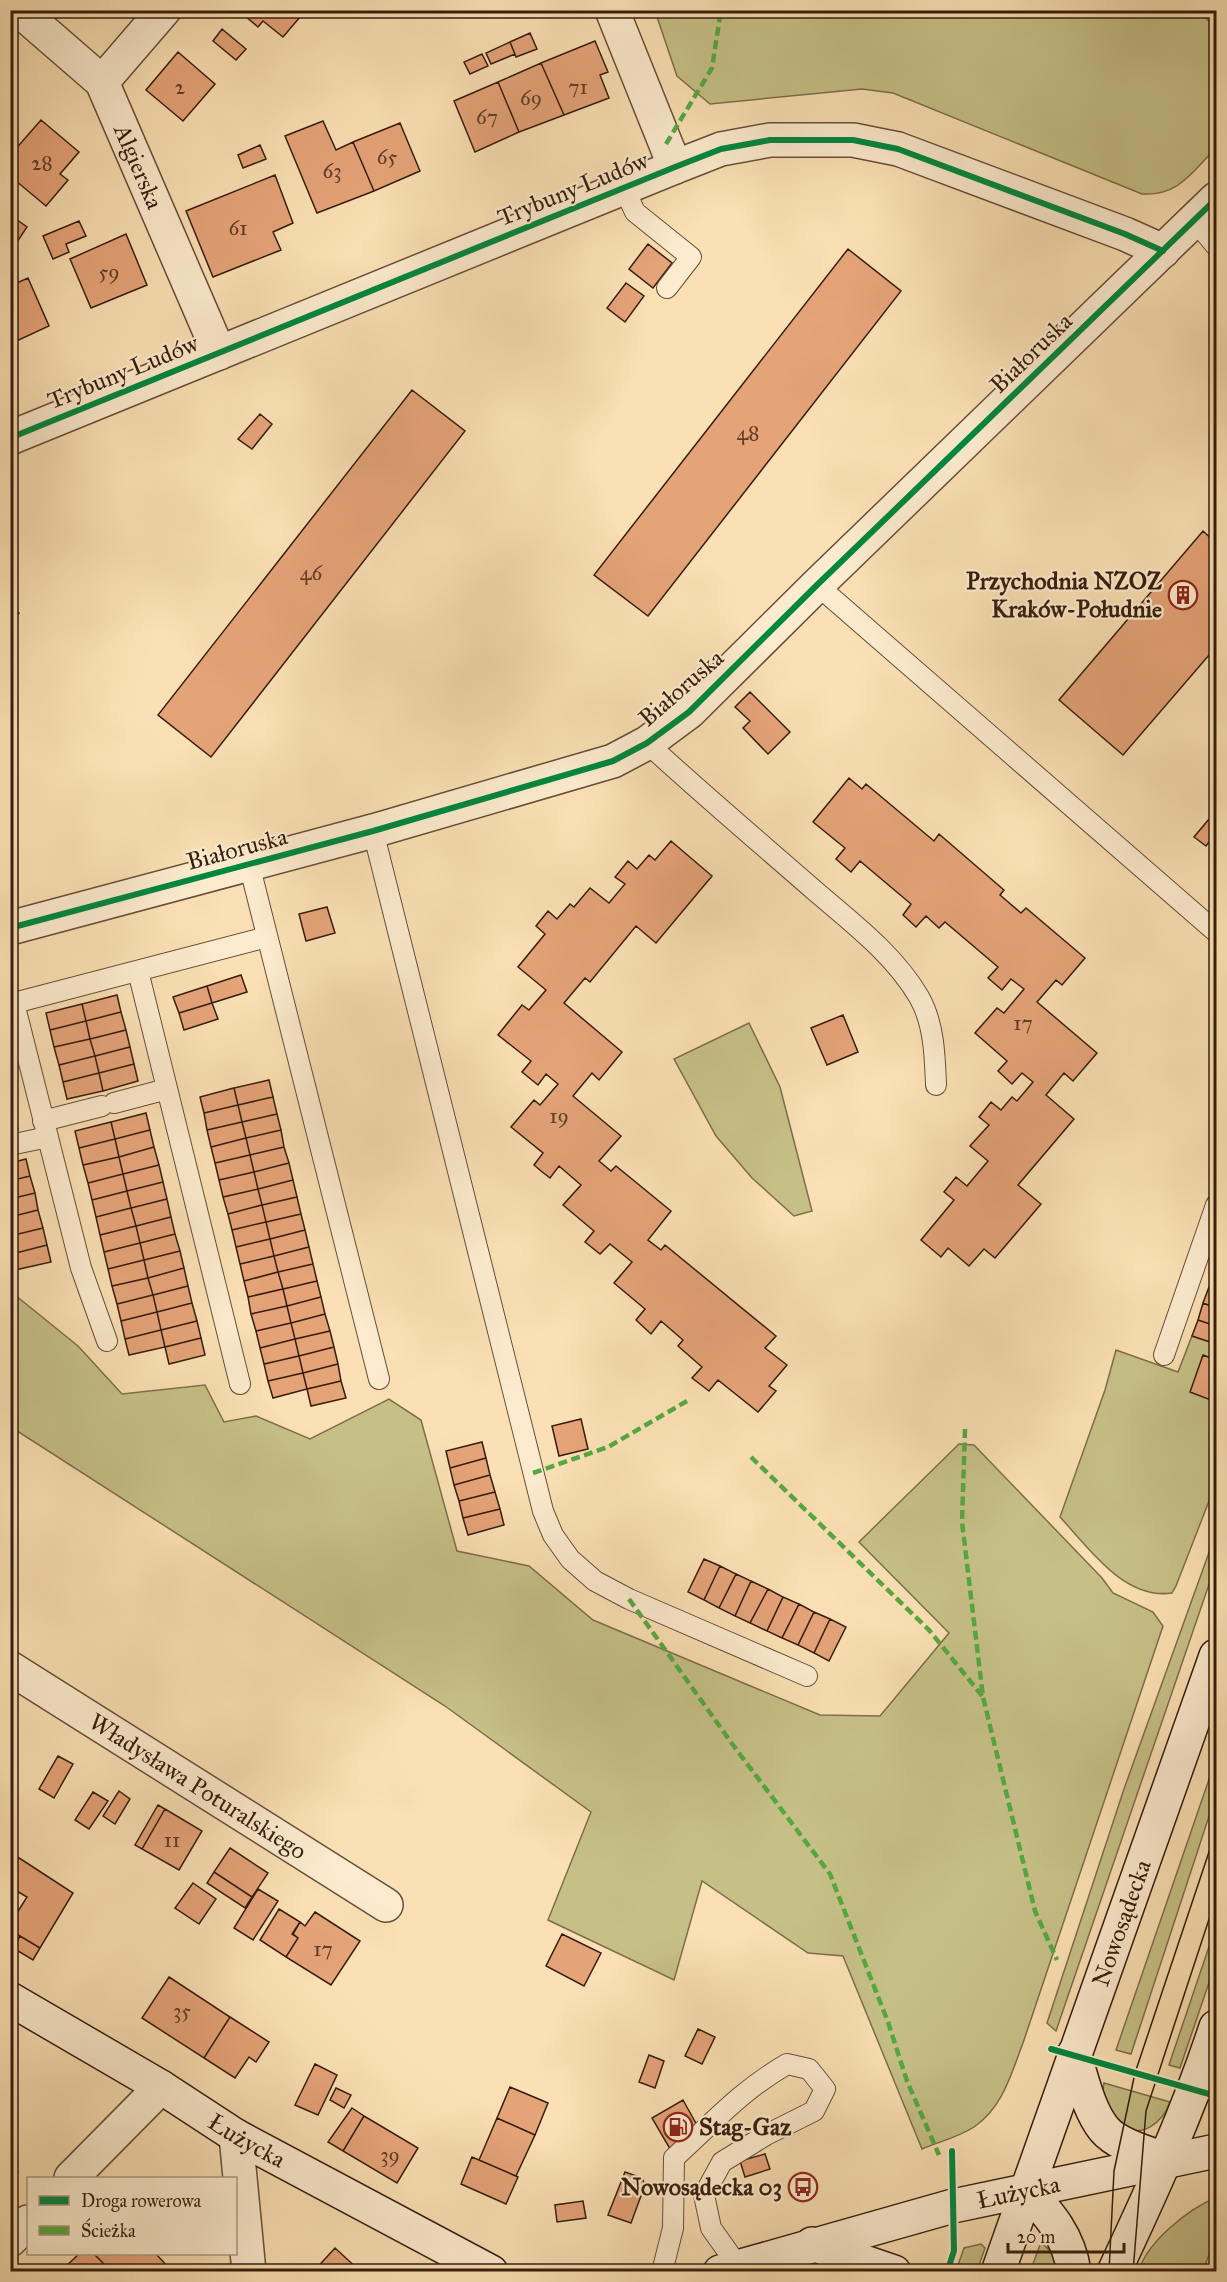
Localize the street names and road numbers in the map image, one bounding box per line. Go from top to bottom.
street label: Algierska [107,119,170,214]
street label: Trybuny Ludów [493,145,654,233]
street label: Białoruska [984,306,1079,400]
street label: Trybuny Ludów [43,328,204,416]
street label: Białoruska [632,642,730,733]
street label: Białoruska [183,821,291,877]
street label: Władysława Poturalskiego [83,1707,312,1866]
street label: Nowosądecka [1085,1855,1158,1991]
street label: Łużycka [202,2107,291,2175]
street label: Łużycka [974,2169,1063,2216]

